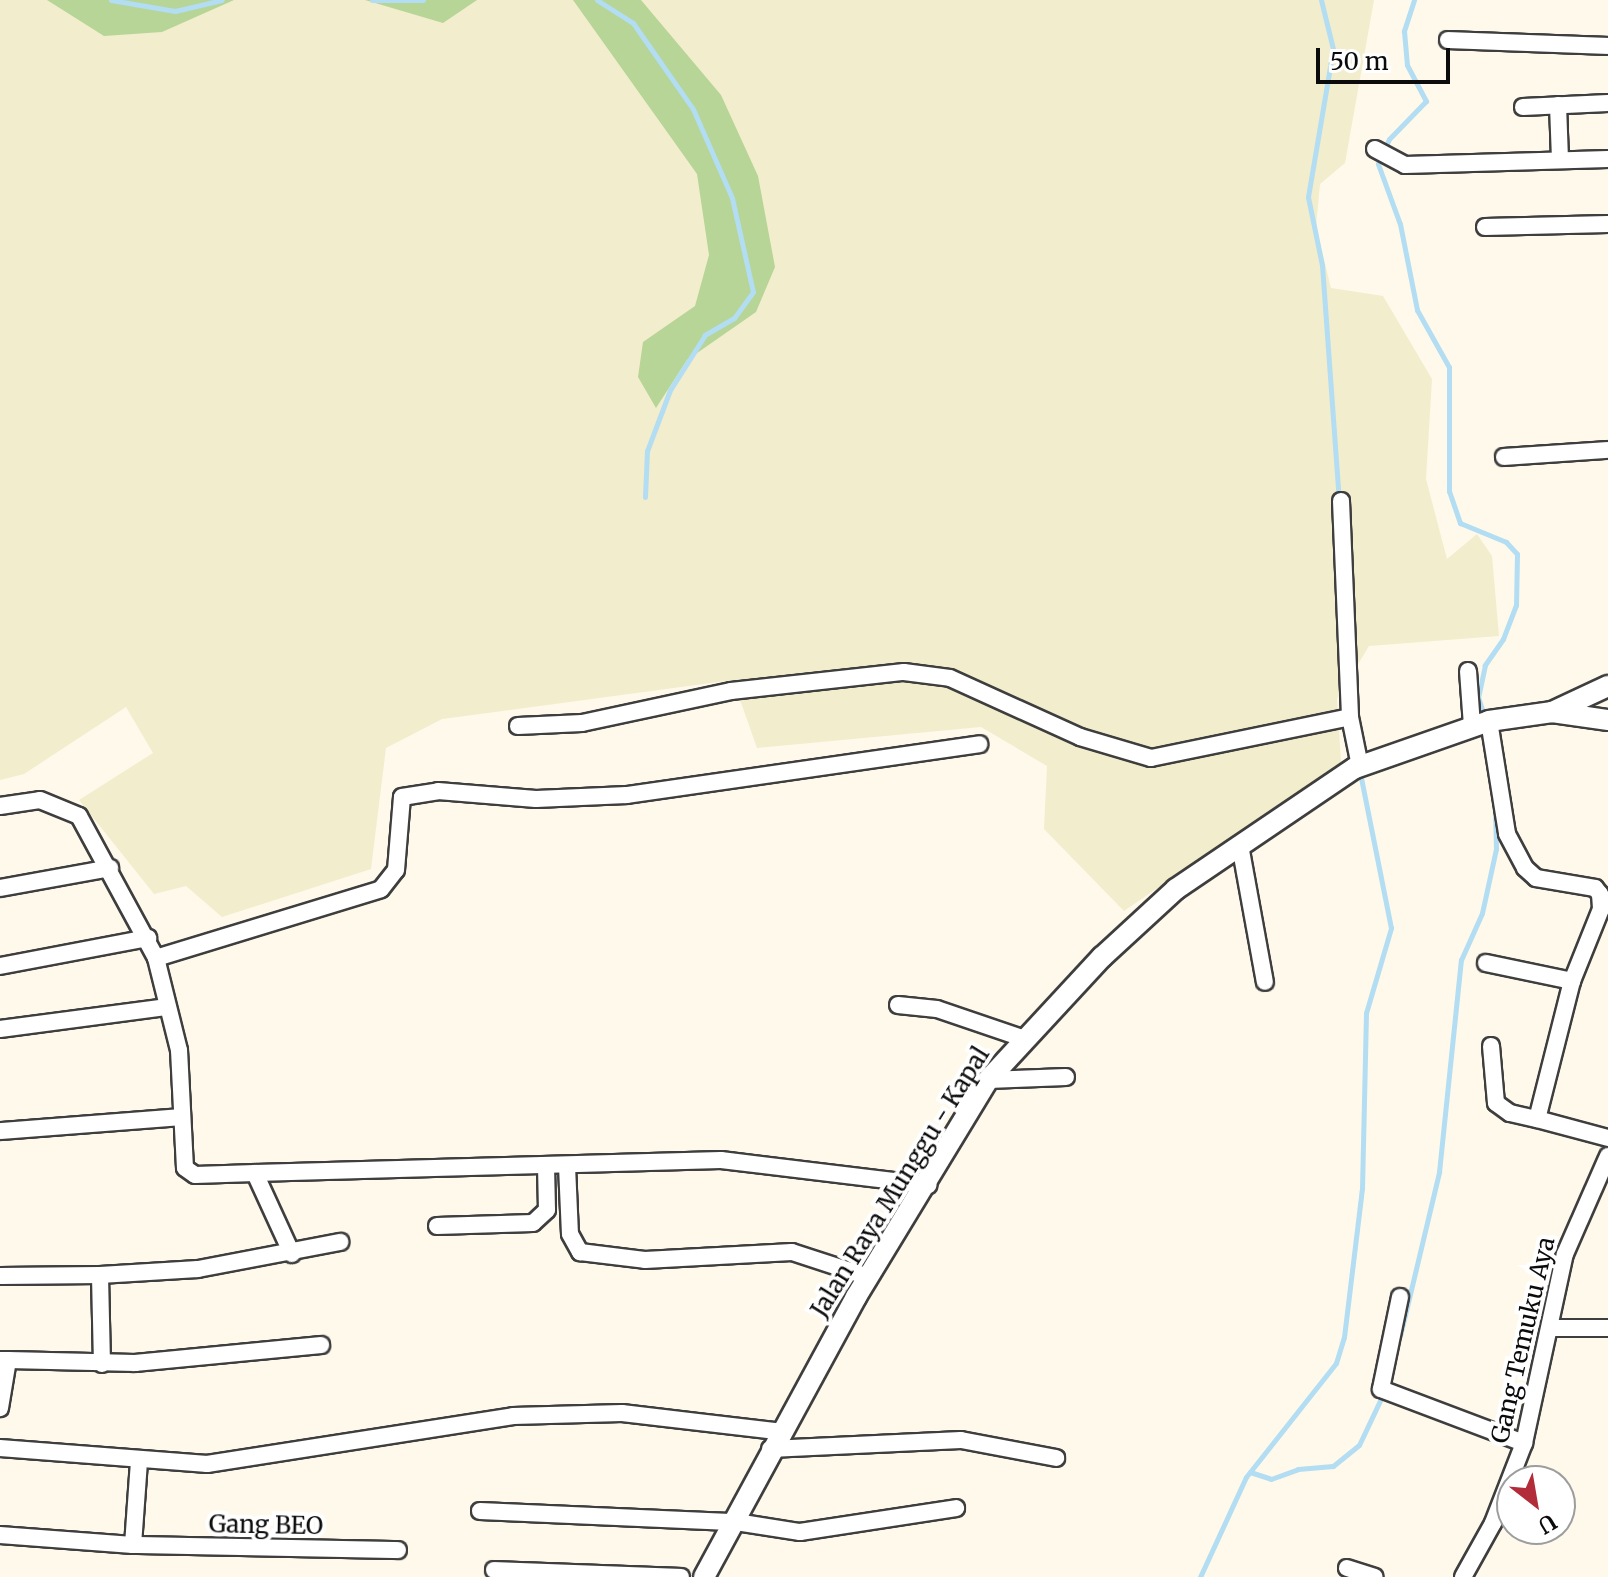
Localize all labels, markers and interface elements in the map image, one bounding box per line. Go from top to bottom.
scale bar [1320,32,1454,82]
text: 50 m [1330,46,1389,77]
street label: Jalan Raya Munggu - Kapal [805,1041,995,1323]
street label: Gang Temuku Aya [1485,1234,1561,1446]
north arrow [1496,1465,1576,1545]
text: U [1533,1508,1562,1540]
street label: Gang BEO [209,1510,323,1540]

